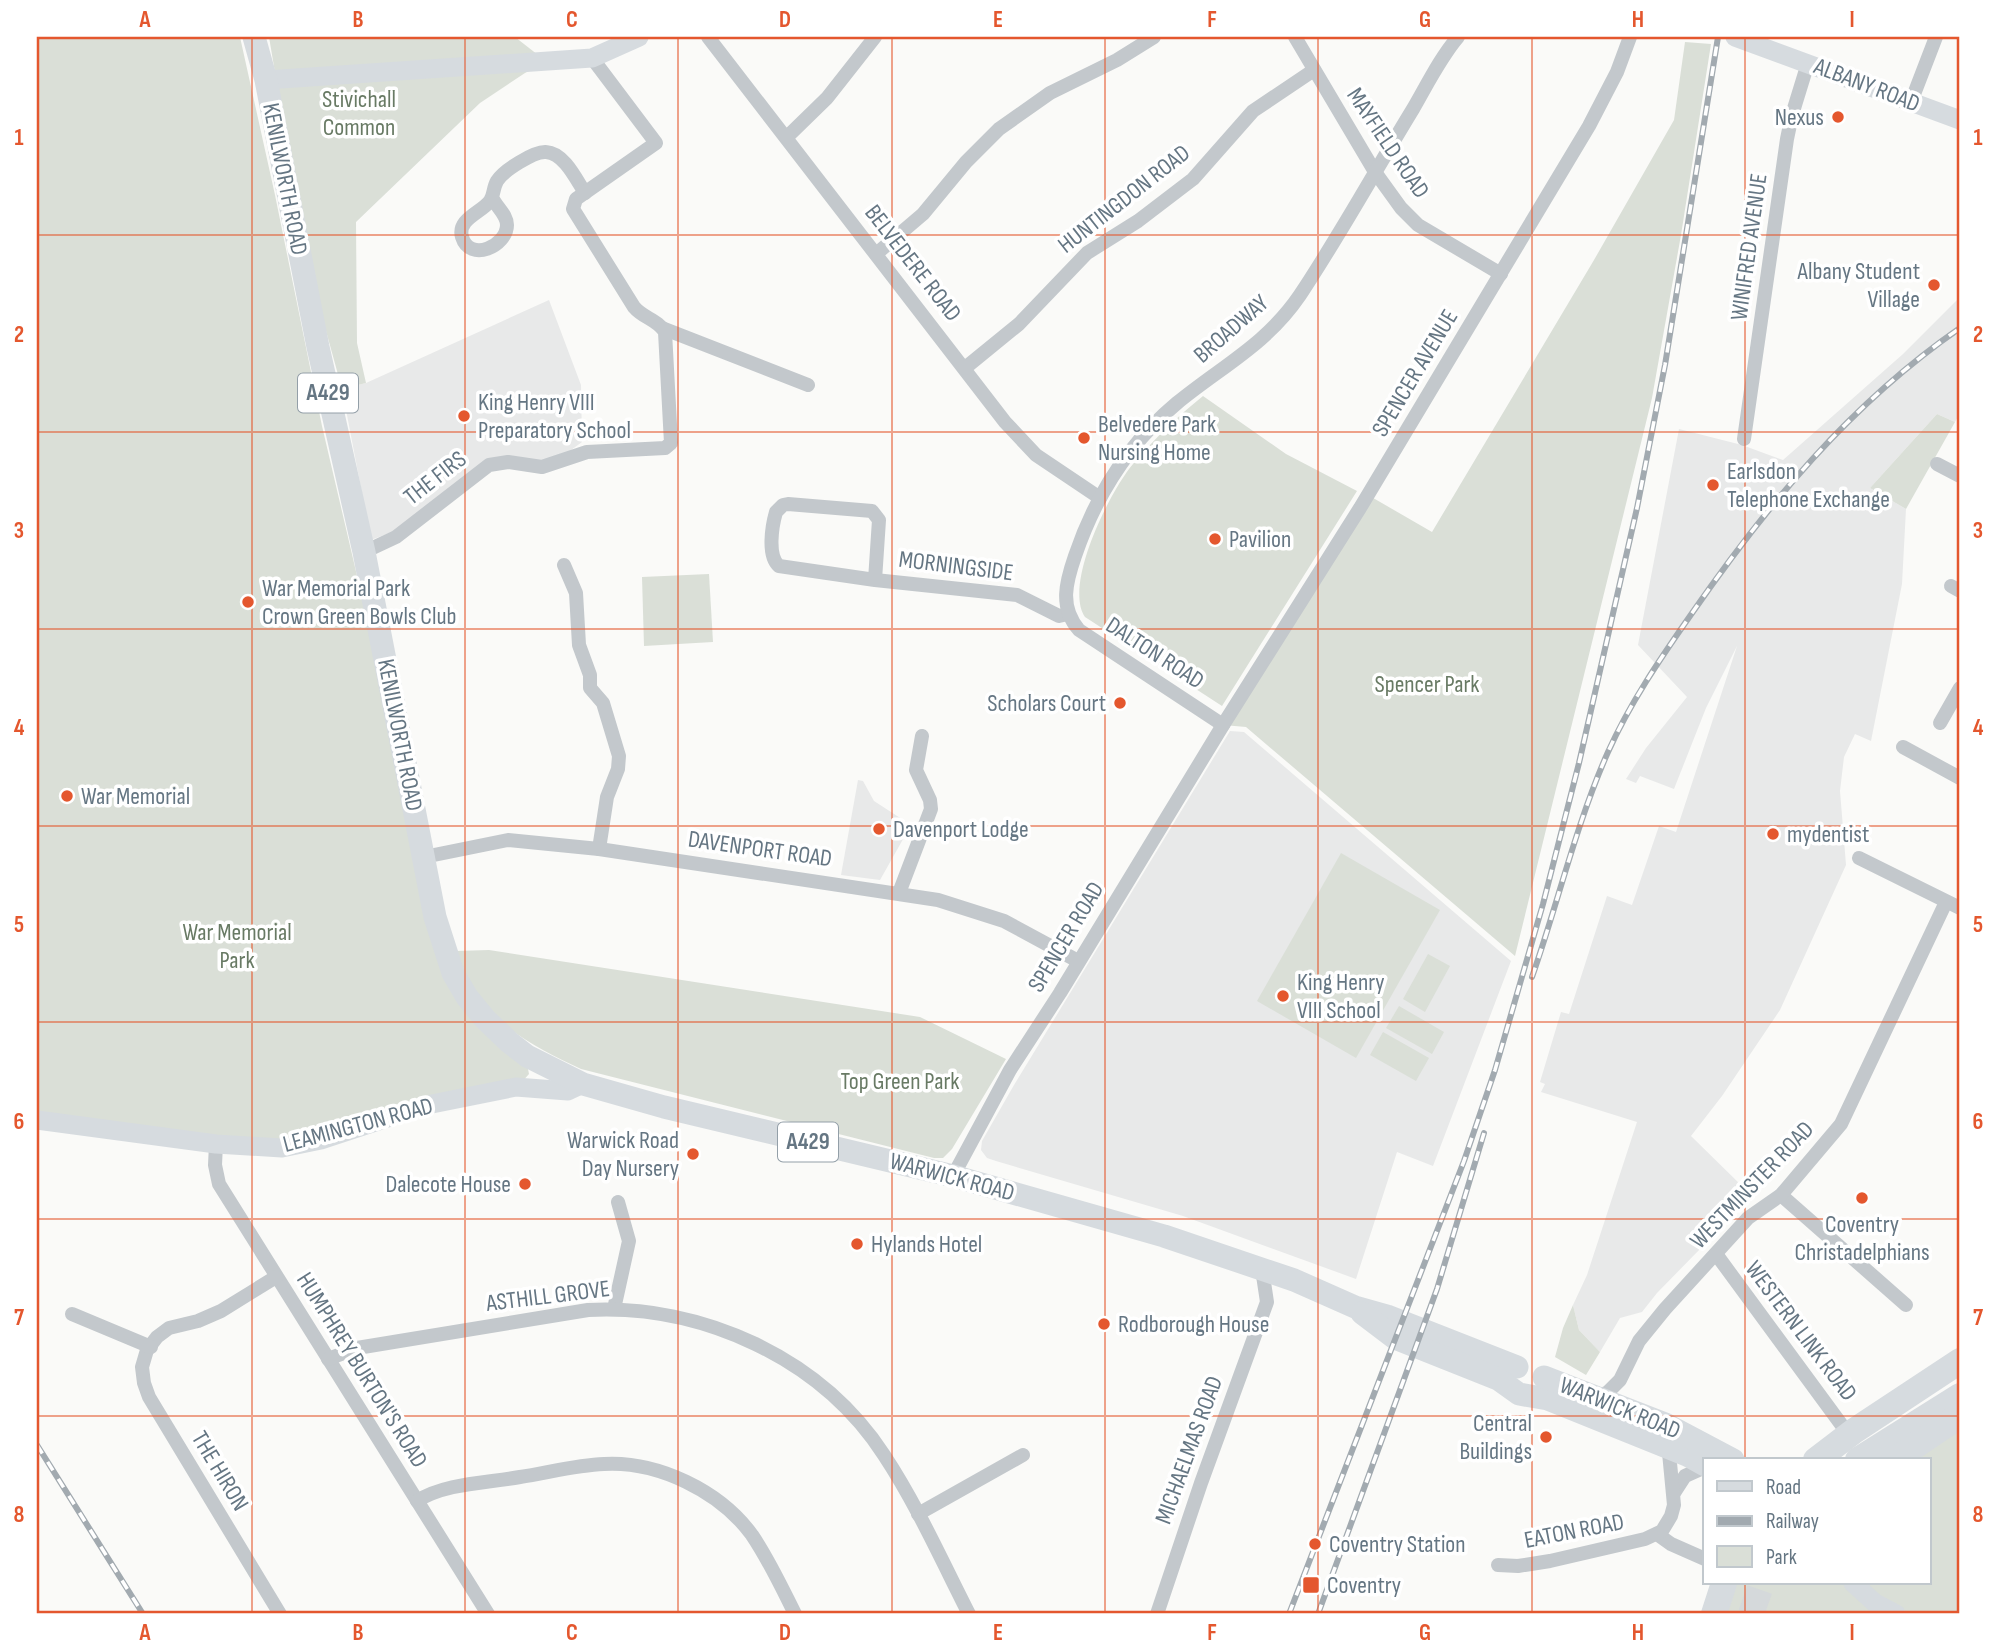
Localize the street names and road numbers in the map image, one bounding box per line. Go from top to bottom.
street label: ALBANY ROAD [1809,51,1924,118]
street label: MAYFIELD ROAD [1340,82,1436,204]
street label: KENILWORTH ROAD [256,101,314,257]
street label: HUNTINGDON ROAD [1052,138,1196,260]
street label: WINIFRED AVENUE [1724,172,1774,322]
street label: BELVEDERE ROAD [858,199,968,327]
street label: BROADWAY [1188,289,1274,369]
street label: SPENCER AVENUE [1366,304,1464,442]
road number: A429 [298,374,358,412]
street label: THE FIRS [398,445,472,511]
street label: MORNINGSIDE [897,545,1015,587]
street label: DALTON ROAD [1101,611,1209,695]
street label: KENILWORTH ROAD [371,657,429,813]
street label: DAVENPORT ROAD [686,825,834,873]
street label: SPENCER ROAD [1022,877,1110,997]
street label: LEAMINGTON ROAD [280,1091,436,1159]
street label: WESTMINSTER ROAD [1684,1115,1820,1255]
road number: A429 [778,1122,838,1162]
street label: WARWICK ROAD [887,1146,1017,1208]
street label: WESTERN LINK ROAD [1739,1255,1863,1407]
street label: HUMPHREY BURTON'S ROAD [290,1267,434,1473]
street label: ASTHILL GROVE [484,1274,611,1318]
street label: WARWICK ROAD [1555,1371,1685,1445]
street label: MICHAELMAS ROAD [1149,1372,1229,1528]
street label: THE HIRON [185,1426,255,1516]
street label: EATON ROAD [1522,1507,1626,1555]

